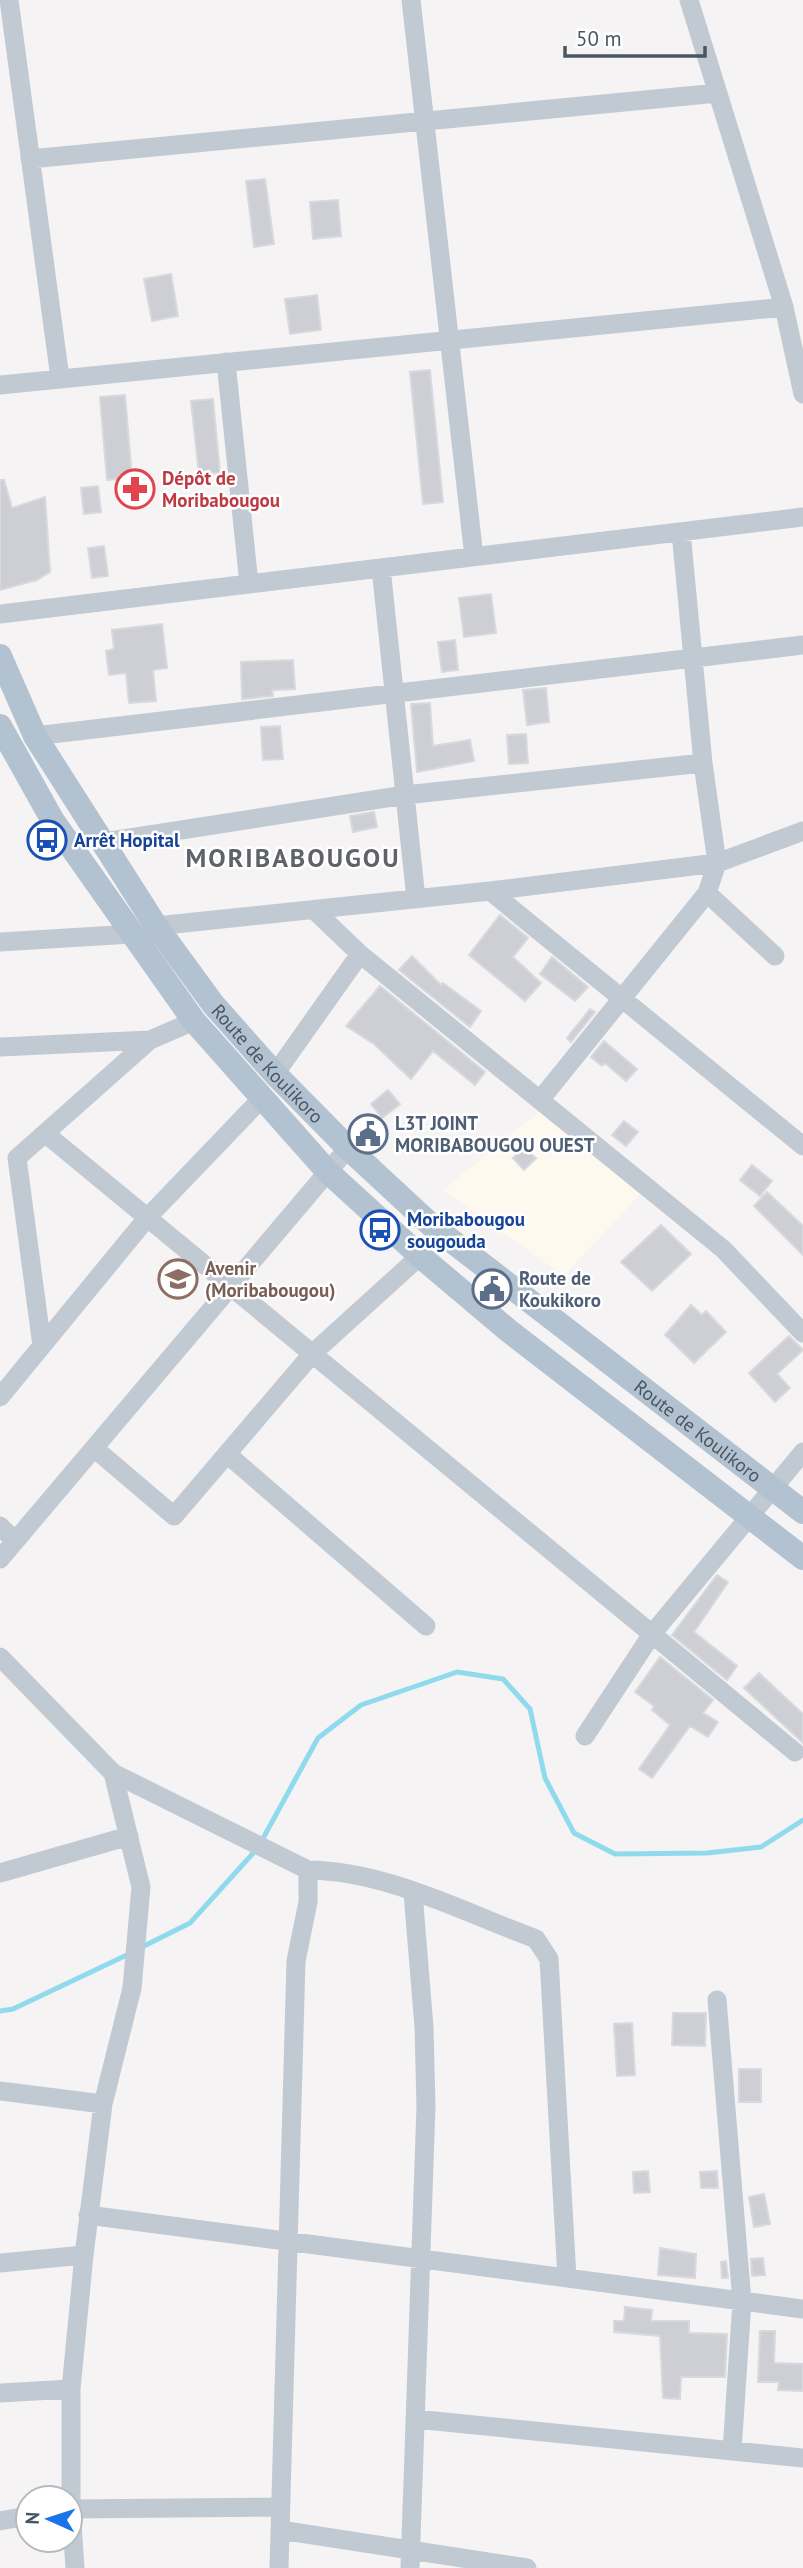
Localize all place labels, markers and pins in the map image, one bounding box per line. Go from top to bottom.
place label: Dépôt de Moribabougou [162,466,280,512]
pharmacy icon: Dépôt de Moribabougou [114,468,156,510]
bus stop icon: Arrêt Hopital [26,819,68,861]
place label: Arrêt Hopital [74,828,180,852]
place label: L3T JOINT MORIBABOUGOU OUEST [395,1111,595,1157]
public building icon: L3T JOINT MORIBABOUGOU OUEST [347,1113,389,1155]
place label: Moribabougou sougouda [407,1207,525,1253]
bus stop icon: Moribabougou sougouda [359,1209,401,1251]
place label: Avenir (Moribabougou) [205,1256,335,1302]
school or university icon: Avenir (Moribabougou) [157,1258,199,1300]
place label: Route de Koukikoro [519,1266,601,1312]
public building icon: Route de Koukikoro [471,1268,513,1310]

